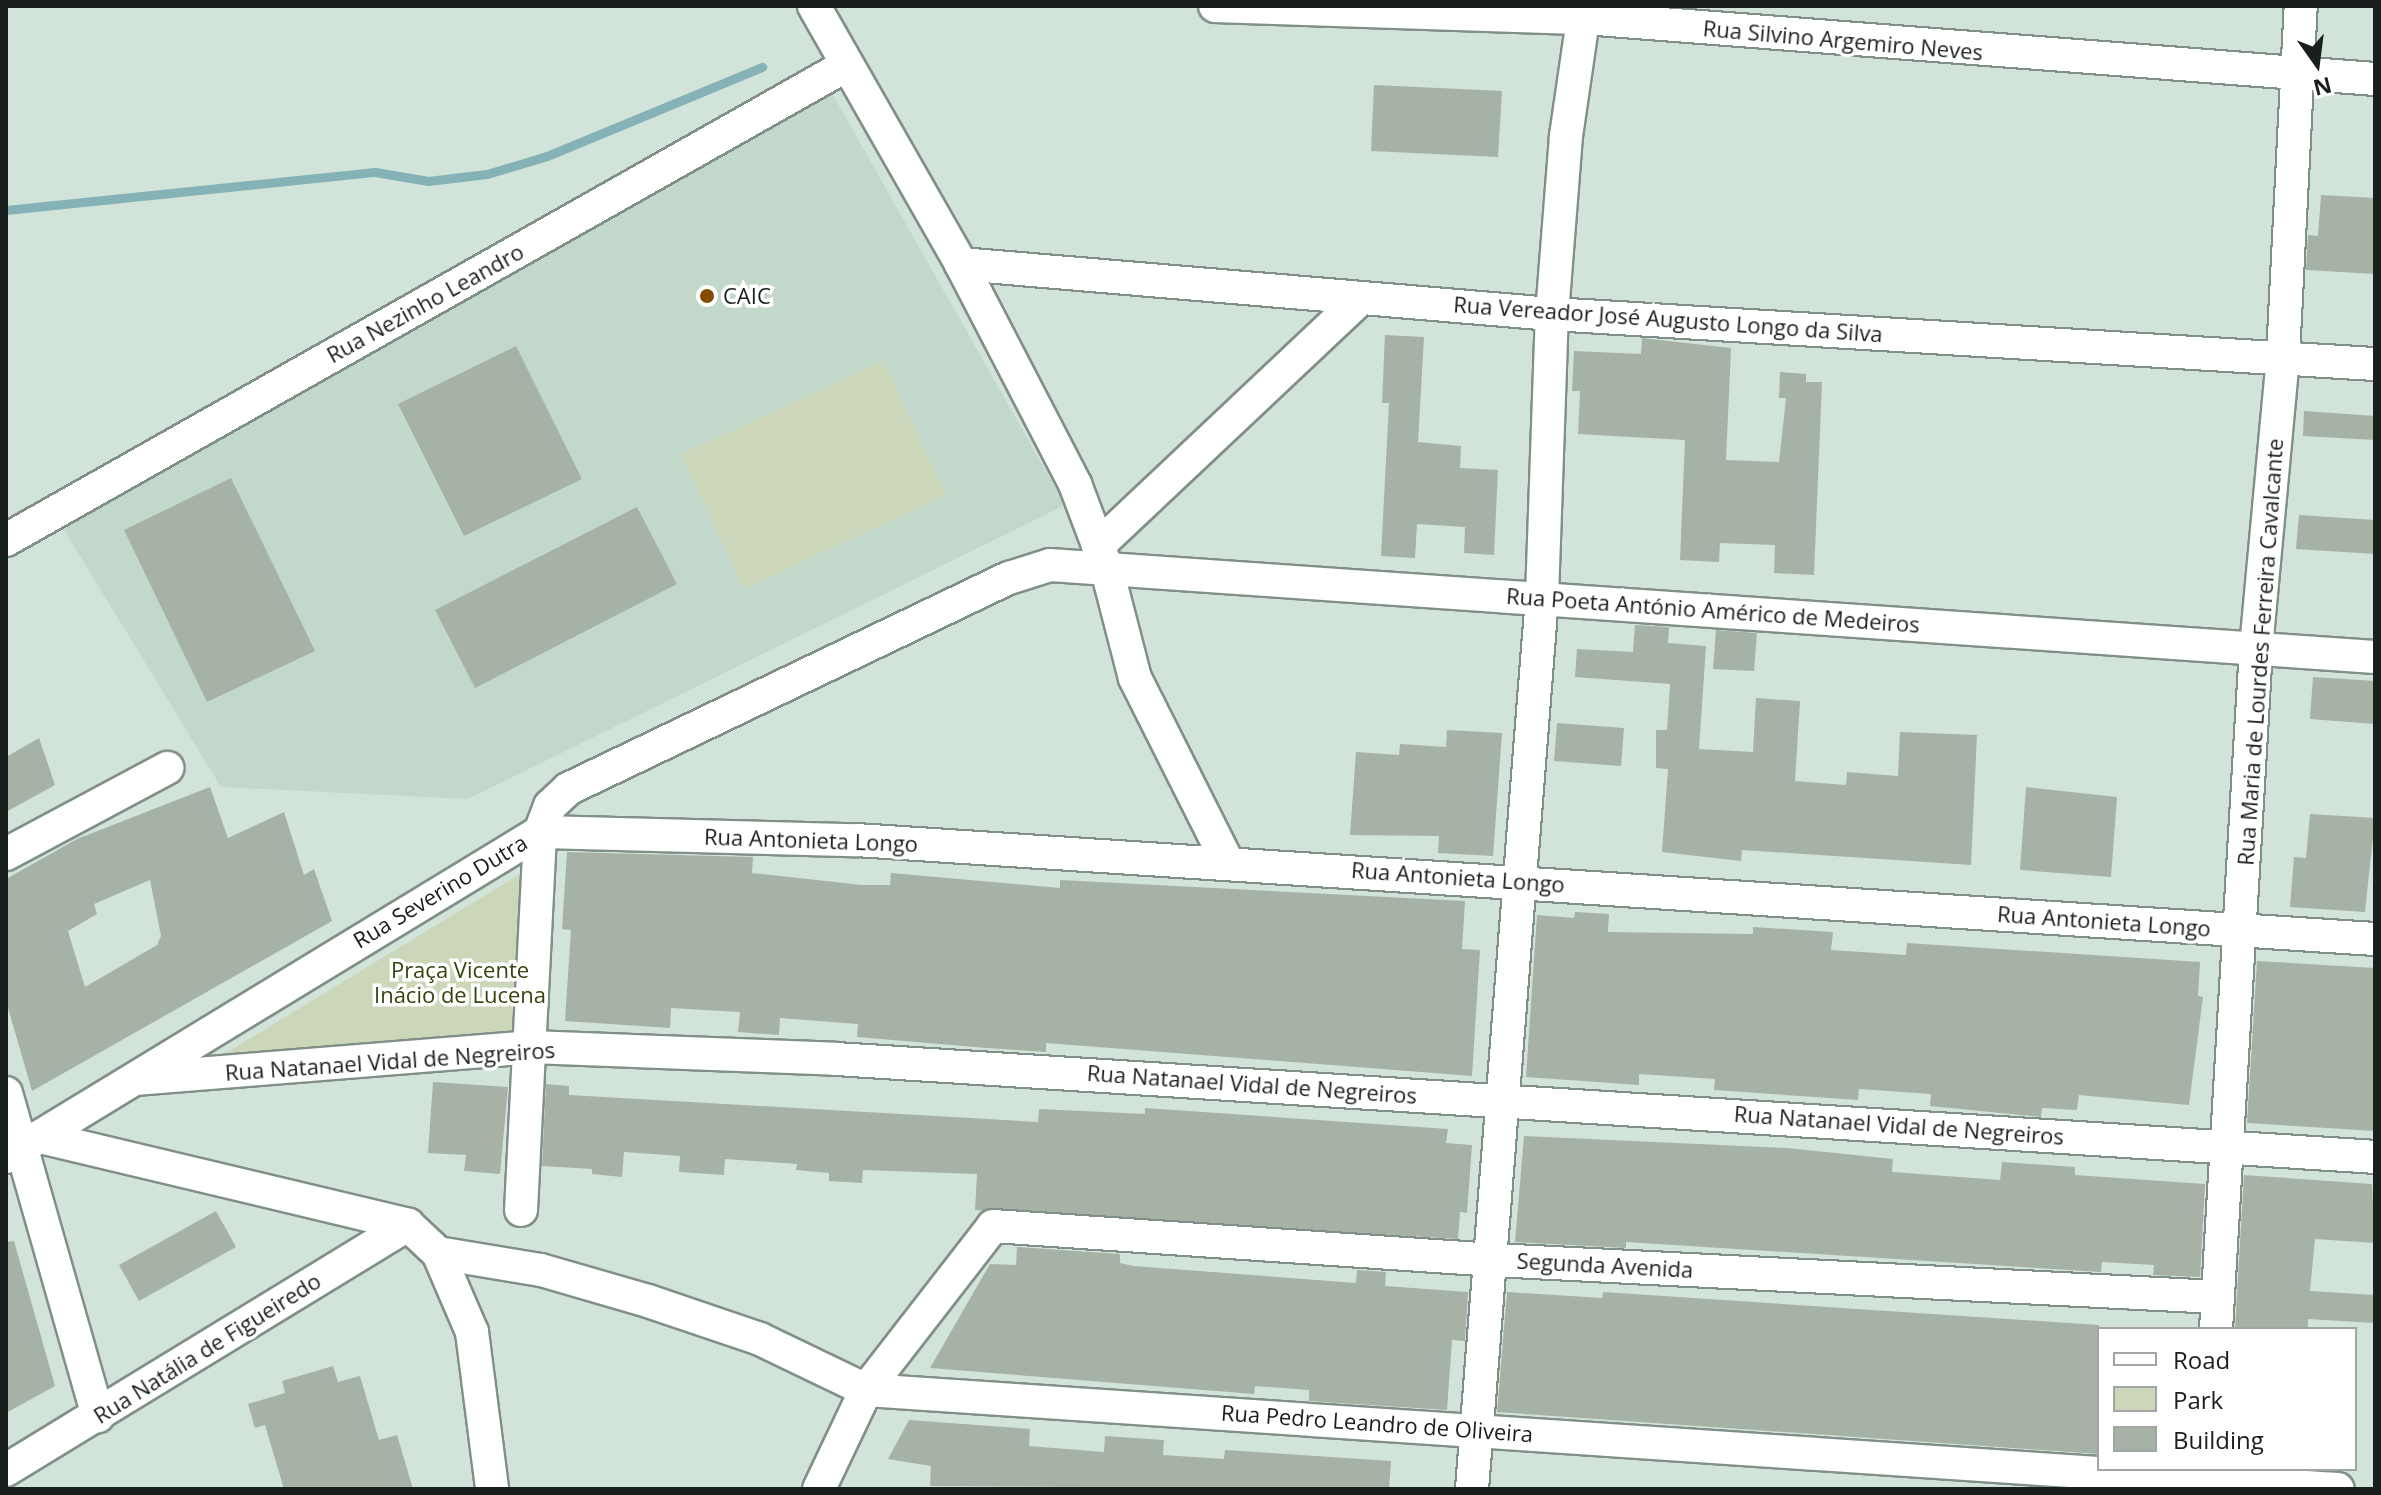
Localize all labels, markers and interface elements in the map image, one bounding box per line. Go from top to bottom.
street label: Rua Silvino Argemiro Neves [1702,15,1984,65]
north arrow [2277,24,2357,104]
text: N [2311,71,2335,104]
street label: Rua Nezinho Leandro [322,238,528,368]
place label: CAIC [723,283,771,309]
marker: CAIC [698,287,716,305]
street label: Rua Vereador José Augusto Longo da Silva [1453,291,1883,347]
street label: Rua Maria de Lourdes Ferreira Cavalcante [2232,438,2288,866]
street label: Rua Poeta António Américo de Medeiros [1505,582,1921,638]
street label: Rua Antonieta Longo [704,823,918,857]
street label: Rua Severino Dutra [348,829,532,953]
street label: Rua Antonieta Longo [1350,856,1566,898]
street label: Rua Antonieta Longo [1996,900,2212,942]
park label: Praça Vicente Inácio de Lucena [374,956,546,1008]
street label: Rua Natanael Vidal de Negreiros [224,1036,556,1086]
street label: Rua Natanael Vidal de Negreiros [1086,1059,1418,1109]
street label: Rua Natanael Vidal de Negreiros [1733,1100,2065,1150]
street label: Segunda Avenida [1516,1247,1694,1283]
street label: Rua Natália de Figueiredo [89,1267,325,1429]
legend [2097,1327,2357,1471]
text: Road [2173,1343,2230,1376]
text: Park [2173,1383,2223,1416]
street label: Rua Pedro Leandro de Oliveira [1220,1399,1534,1447]
text: Building [2173,1423,2264,1456]

